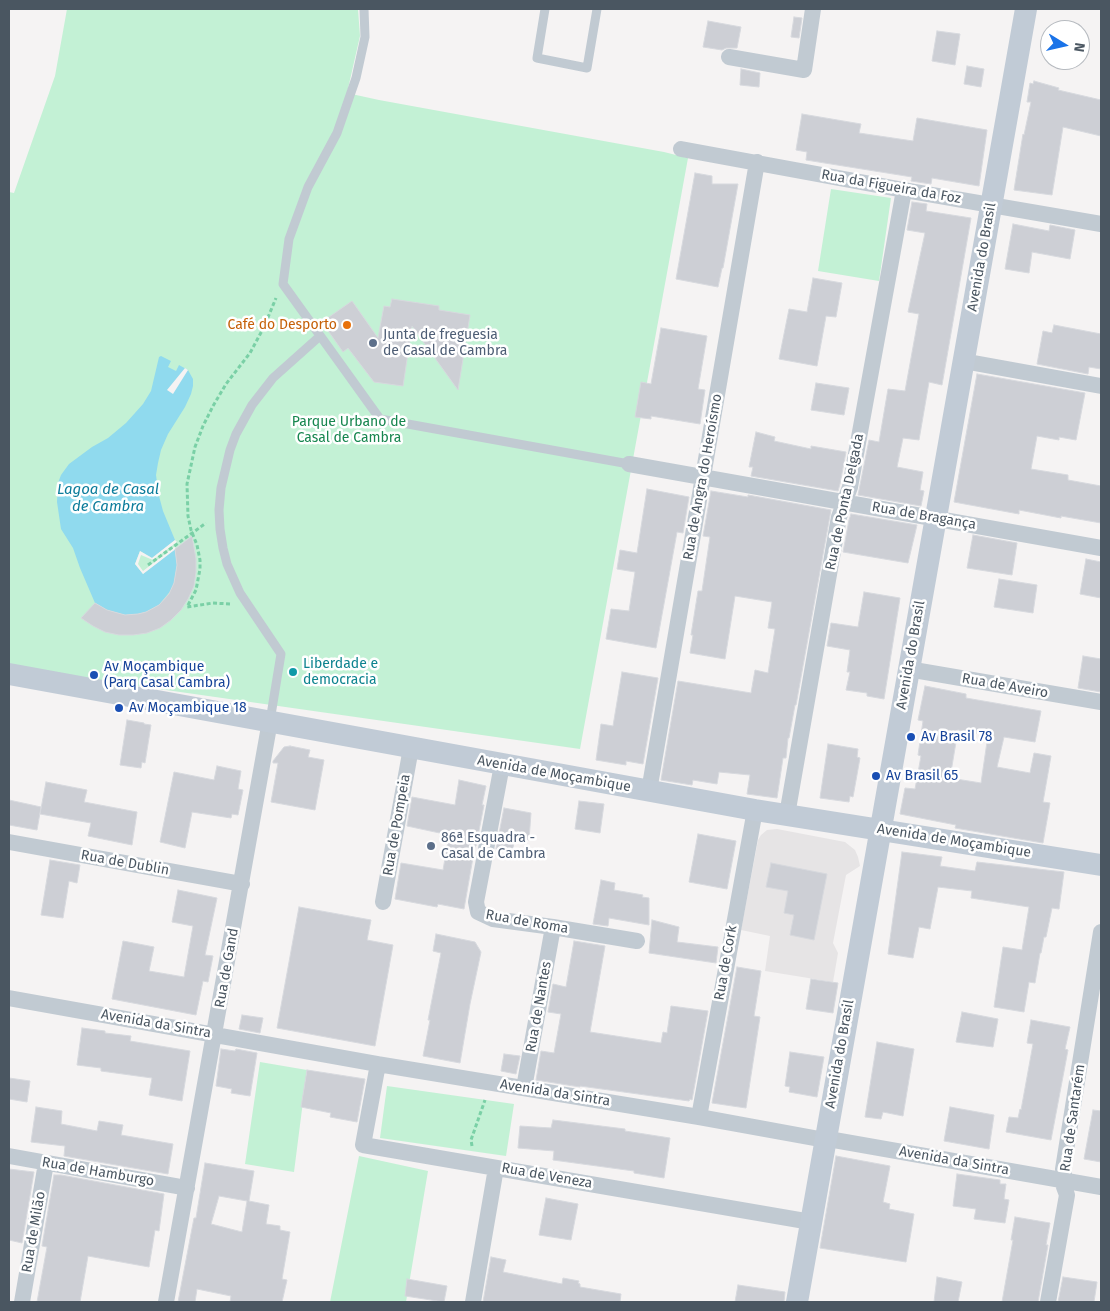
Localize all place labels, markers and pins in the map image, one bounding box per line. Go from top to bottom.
place label: Café do Desporto [227,317,337,333]
marker: Café do Desporto [341,319,353,331]
place label: Junta de freguesia de Casal de Cambra [383,327,507,360]
marker: Junta de freguesia de Casal de Cambra [367,337,379,349]
place label: Liberdade e democracia [303,656,378,689]
place label: Av Moçambique (Parq Casal Cambra) [104,659,230,692]
marker: Liberdade e democracia [287,666,299,678]
marker: Av Moçambique (Parq Casal Cambra) [88,669,100,681]
place label: Av Moçambique 18 [129,700,247,716]
marker: Av Moçambique 18 [113,702,125,714]
place label: Av Brasil 78 [921,729,992,745]
marker: Av Brasil 78 [905,731,917,743]
place label: Av Brasil 65 [886,768,958,784]
marker: Av Brasil 65 [870,770,882,782]
place label: 86ª Esquadra - Casal de Cambra [441,830,546,862]
marker: 86ª Esquadra - Casal de Cambra [425,840,437,852]

